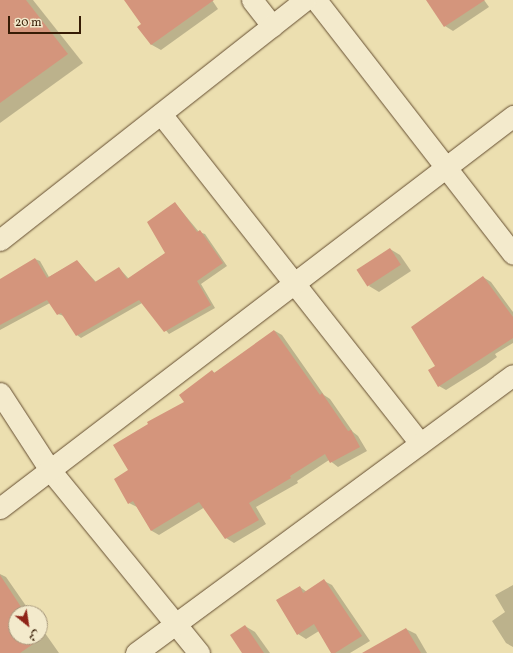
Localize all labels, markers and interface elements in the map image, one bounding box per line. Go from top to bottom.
scale bar [10,8,83,34]
text: 20 m [15,15,42,31]
north arrow [8,605,48,645]
text: ش [25,626,42,644]

